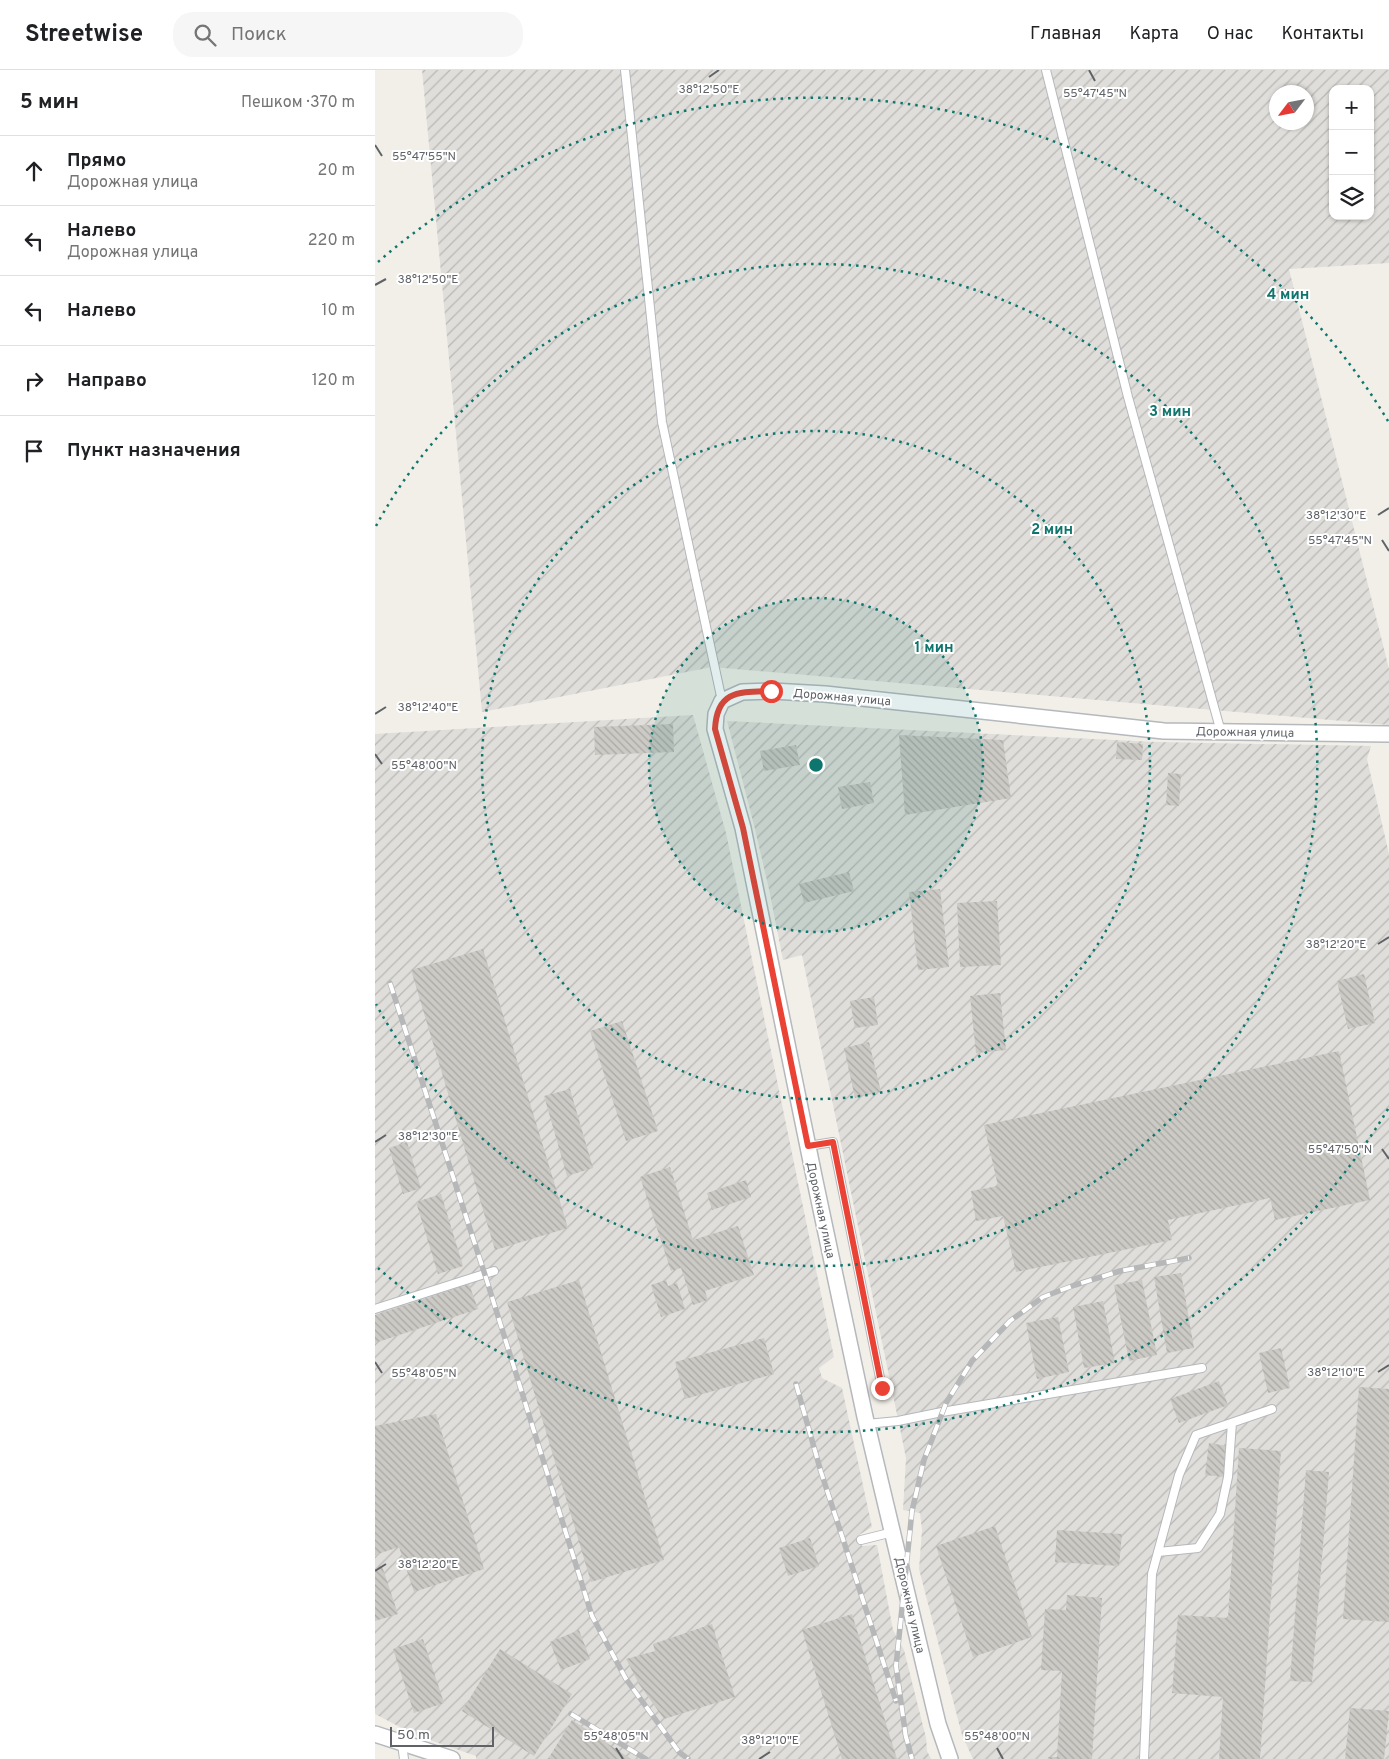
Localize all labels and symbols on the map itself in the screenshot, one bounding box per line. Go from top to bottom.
text: 38°12'50"E [678,82,740,98]
north arrow [1269,85,1314,130]
text: 55°47'45"N [1063,86,1127,102]
text: 55°47'55"N [392,149,456,165]
text: 38°12'50"E [397,272,459,288]
text: 4 мин [1267,286,1309,305]
text: 3 мин [1149,403,1191,422]
text: 38°12'30"E [1306,508,1366,524]
text: 2 мин [1031,521,1073,540]
text: 55°47'45"N [1308,533,1372,549]
text: 1 мин [915,639,953,658]
route start [760,680,783,703]
street label: Дорожная улица [792,686,892,710]
text: 38°12'40"E [397,700,459,716]
street label: Дорожная улица [1196,724,1294,742]
centre of rings [807,756,825,774]
text: 55°48'00"N [391,758,457,774]
text: 38°12'20"E [1306,937,1366,953]
text: 38°12'30"E [398,1129,458,1145]
text: 55°47'50"N [1308,1142,1372,1158]
street label: Дорожная улица [802,1160,838,1260]
text: 38°12'10"E [1307,1365,1365,1381]
text: 55°48'05"N [391,1366,457,1382]
route end [871,1377,894,1400]
street label: Дорожная улица [890,1555,928,1655]
text: 38°12'20"E [398,1557,458,1573]
scale bar [390,1724,494,1747]
text: 55°48'05"N [583,1729,649,1745]
text: 55°48'00"N [964,1729,1030,1745]
text: 38°12'10"E [741,1733,799,1749]

